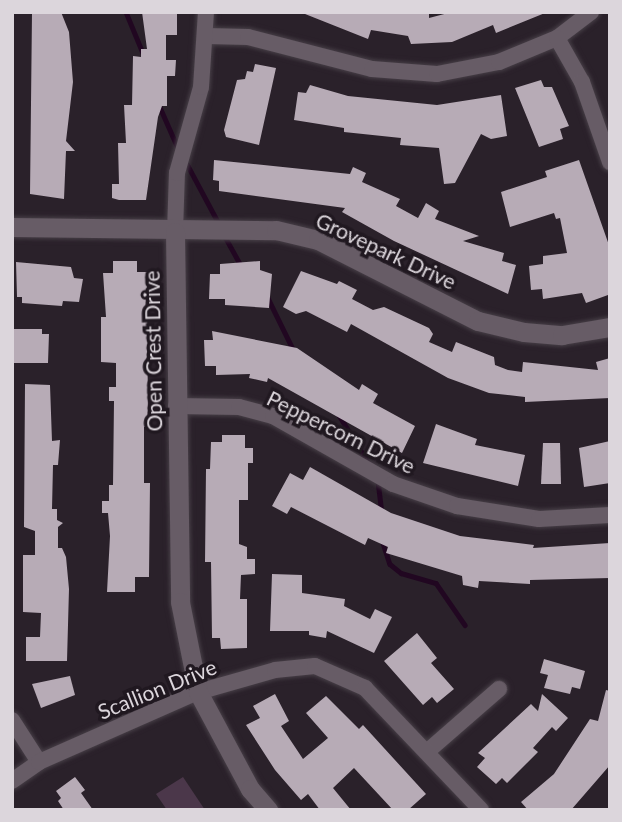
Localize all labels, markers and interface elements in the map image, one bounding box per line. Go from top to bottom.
street label: Grovepark Drive [312,208,460,294]
street label: Open Crest Drive [139,270,167,432]
street label: Peppercorn Drive [263,385,419,479]
street label: Scallion Drive [94,654,220,724]

